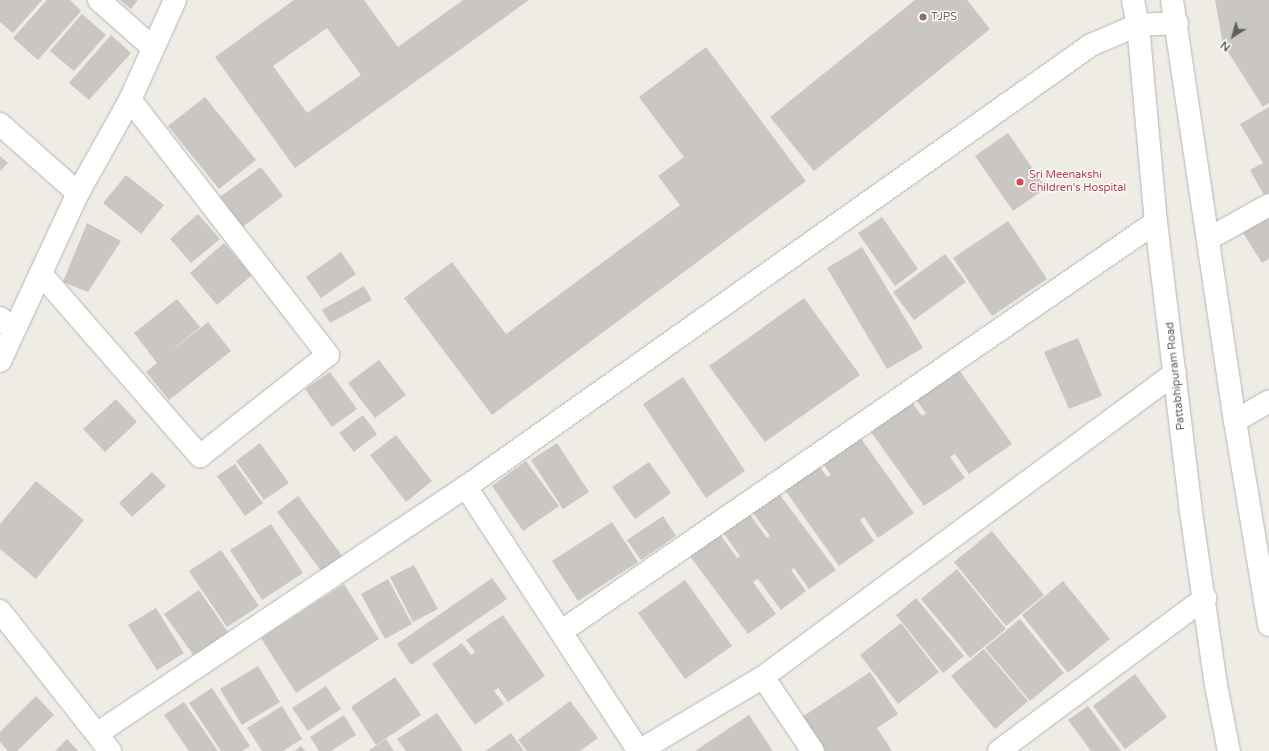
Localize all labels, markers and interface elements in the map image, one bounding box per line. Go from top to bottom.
place label: TJPS [931,10,957,24]
marker: TJPS [918,12,928,22]
north arrow [1213,16,1253,56]
text: N [1218,38,1233,54]
place label: Sri Meenakshi Children's Hospital [1029,169,1126,195]
marker: Sri Meenakshi Children's Hospital [1014,176,1026,188]
street label: Pattabhipuram Road [1164,321,1188,431]

